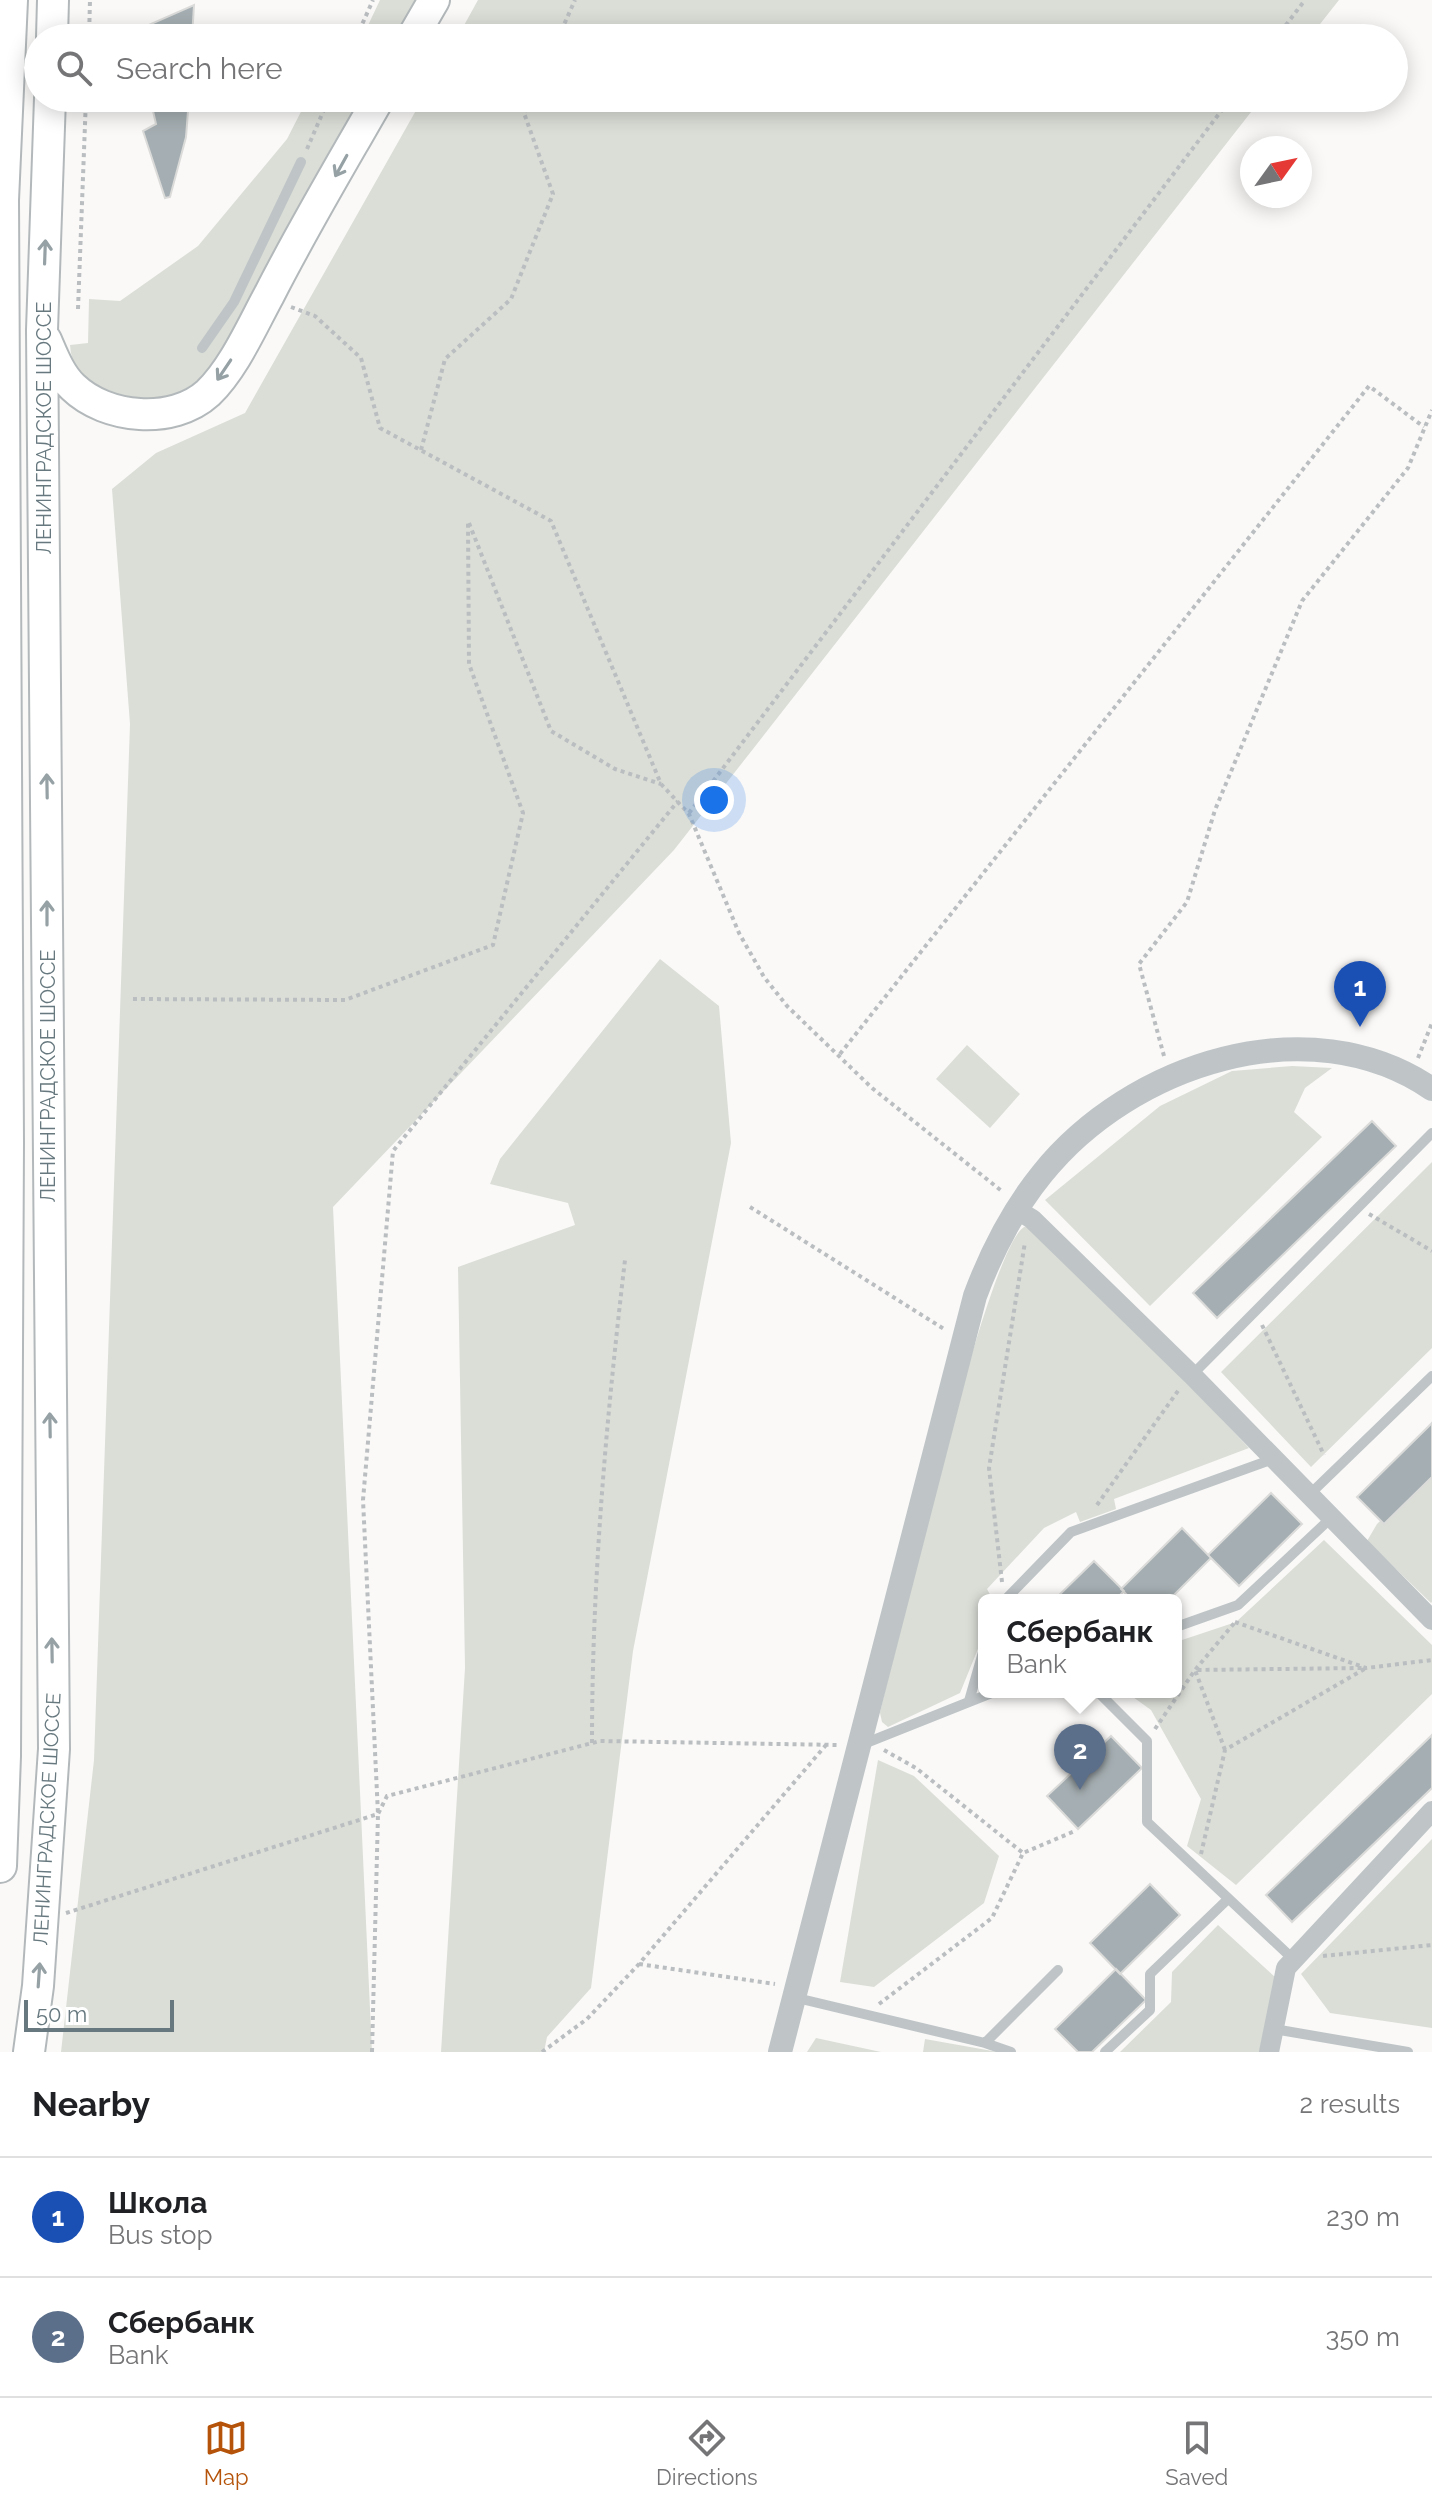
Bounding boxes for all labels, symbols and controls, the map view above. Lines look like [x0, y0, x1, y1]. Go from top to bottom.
search box [24, 24, 1408, 112]
icon: search [52, 46, 96, 90]
text: Search here [116, 51, 283, 86]
north arrow [1240, 136, 1312, 208]
one-way arrow [332, 154, 348, 177]
one-way arrow [38, 239, 53, 266]
street label: ЛЕНИНГРАДСКОЕ ШОССЕ [32, 301, 56, 555]
one-way arrow [216, 358, 233, 380]
one-way arrow [39, 773, 54, 800]
your location [694, 780, 734, 820]
one-way arrow [39, 900, 55, 927]
street label: ЛЕНИНГРАДСКОЕ ШОССЕ [36, 949, 60, 1203]
pin: 1 [1334, 961, 1386, 1027]
one-way arrow [42, 1412, 57, 1439]
popup [978, 1594, 1182, 1698]
text: Сбербанк [1006, 1614, 1154, 1649]
one-way arrow [45, 1637, 60, 1664]
text: Bank [1006, 1649, 1067, 1679]
street label: ЛЕНИНГРАДСКОЕ ШОССЕ [28, 1692, 66, 1946]
pin: 2 [1054, 1724, 1106, 1790]
one-way arrow [32, 1962, 47, 1989]
scale bar [24, 1996, 174, 2032]
text: 50 m [36, 2001, 87, 2027]
text: Nearby [32, 2084, 150, 2124]
text: 2 results [1300, 2089, 1400, 2119]
text: Школа [108, 2185, 207, 2220]
text: 1 [52, 2202, 64, 2232]
text: 230 m [1326, 2202, 1400, 2232]
text: Bus stop [108, 2220, 213, 2250]
text: Сбербанк [108, 2305, 255, 2340]
text: 2 [51, 2322, 65, 2352]
text: 350 m [1326, 2322, 1400, 2352]
text: Bank [108, 2340, 168, 2370]
tab: Map [204, 2416, 249, 2490]
tab: Directions [656, 2416, 758, 2490]
tab: Saved [1165, 2416, 1228, 2490]

